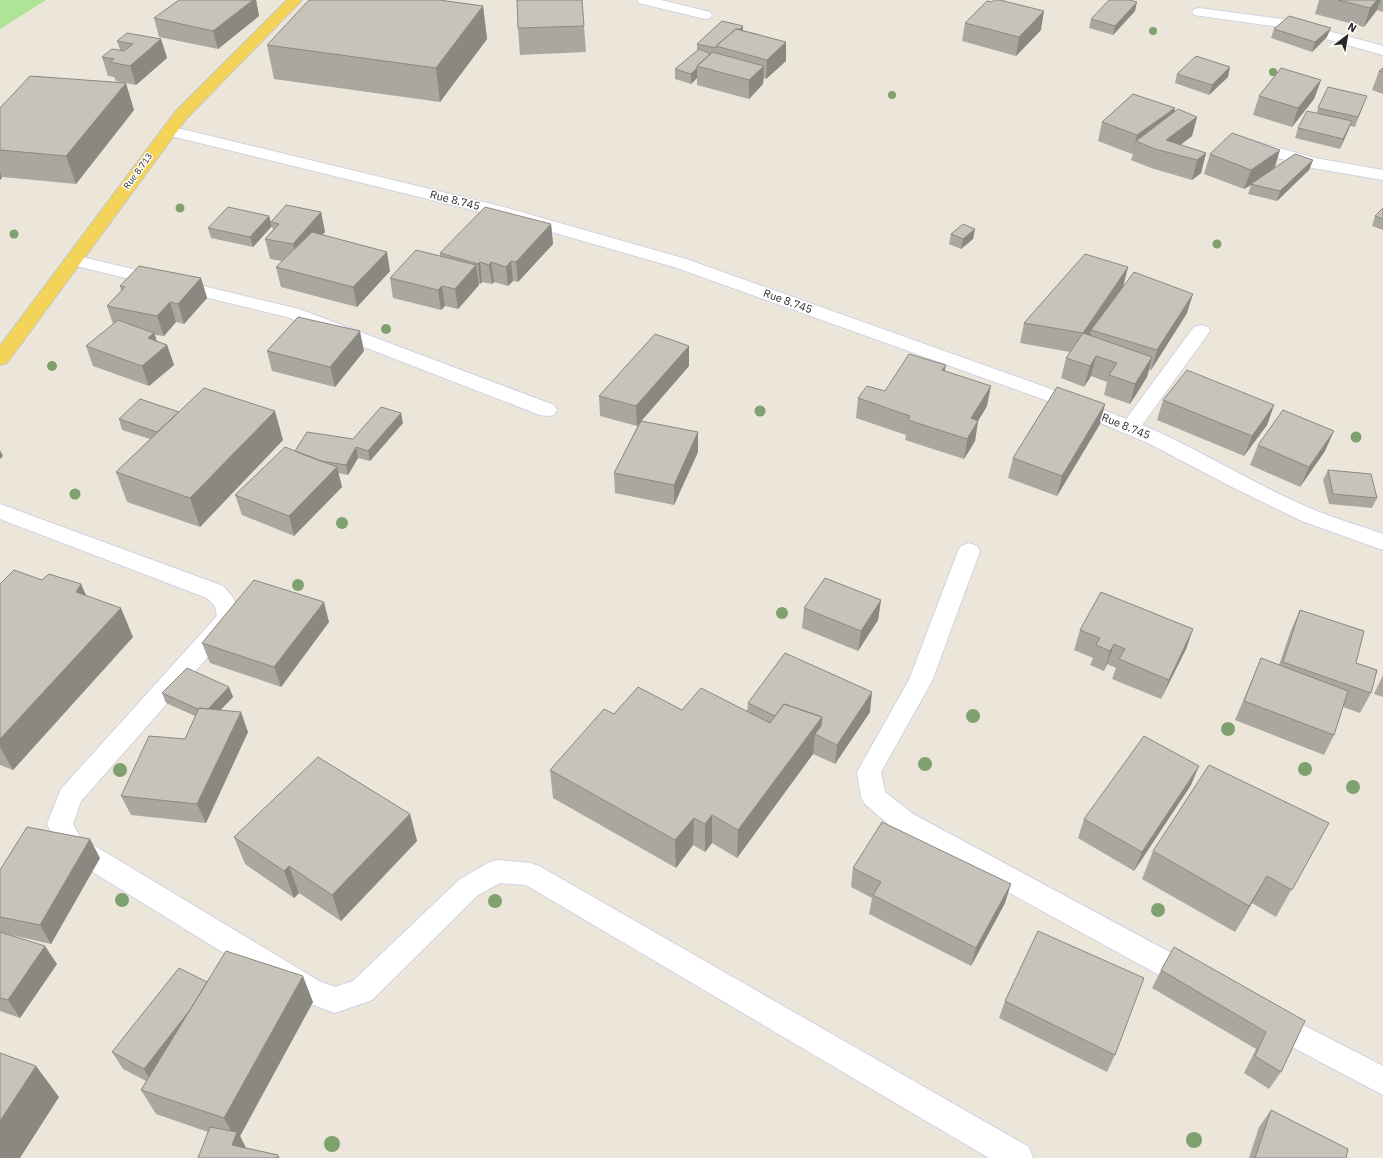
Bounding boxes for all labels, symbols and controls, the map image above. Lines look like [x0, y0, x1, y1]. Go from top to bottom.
north arrow [1327, 16, 1367, 56]
text: N [1345, 19, 1359, 35]
street label: Rue 8.713 [121, 150, 154, 191]
street label: Rue 8.745 [428, 187, 482, 213]
street label: Rue 8.745 [761, 286, 815, 316]
street label: Rue 8.745 [1100, 410, 1152, 442]

